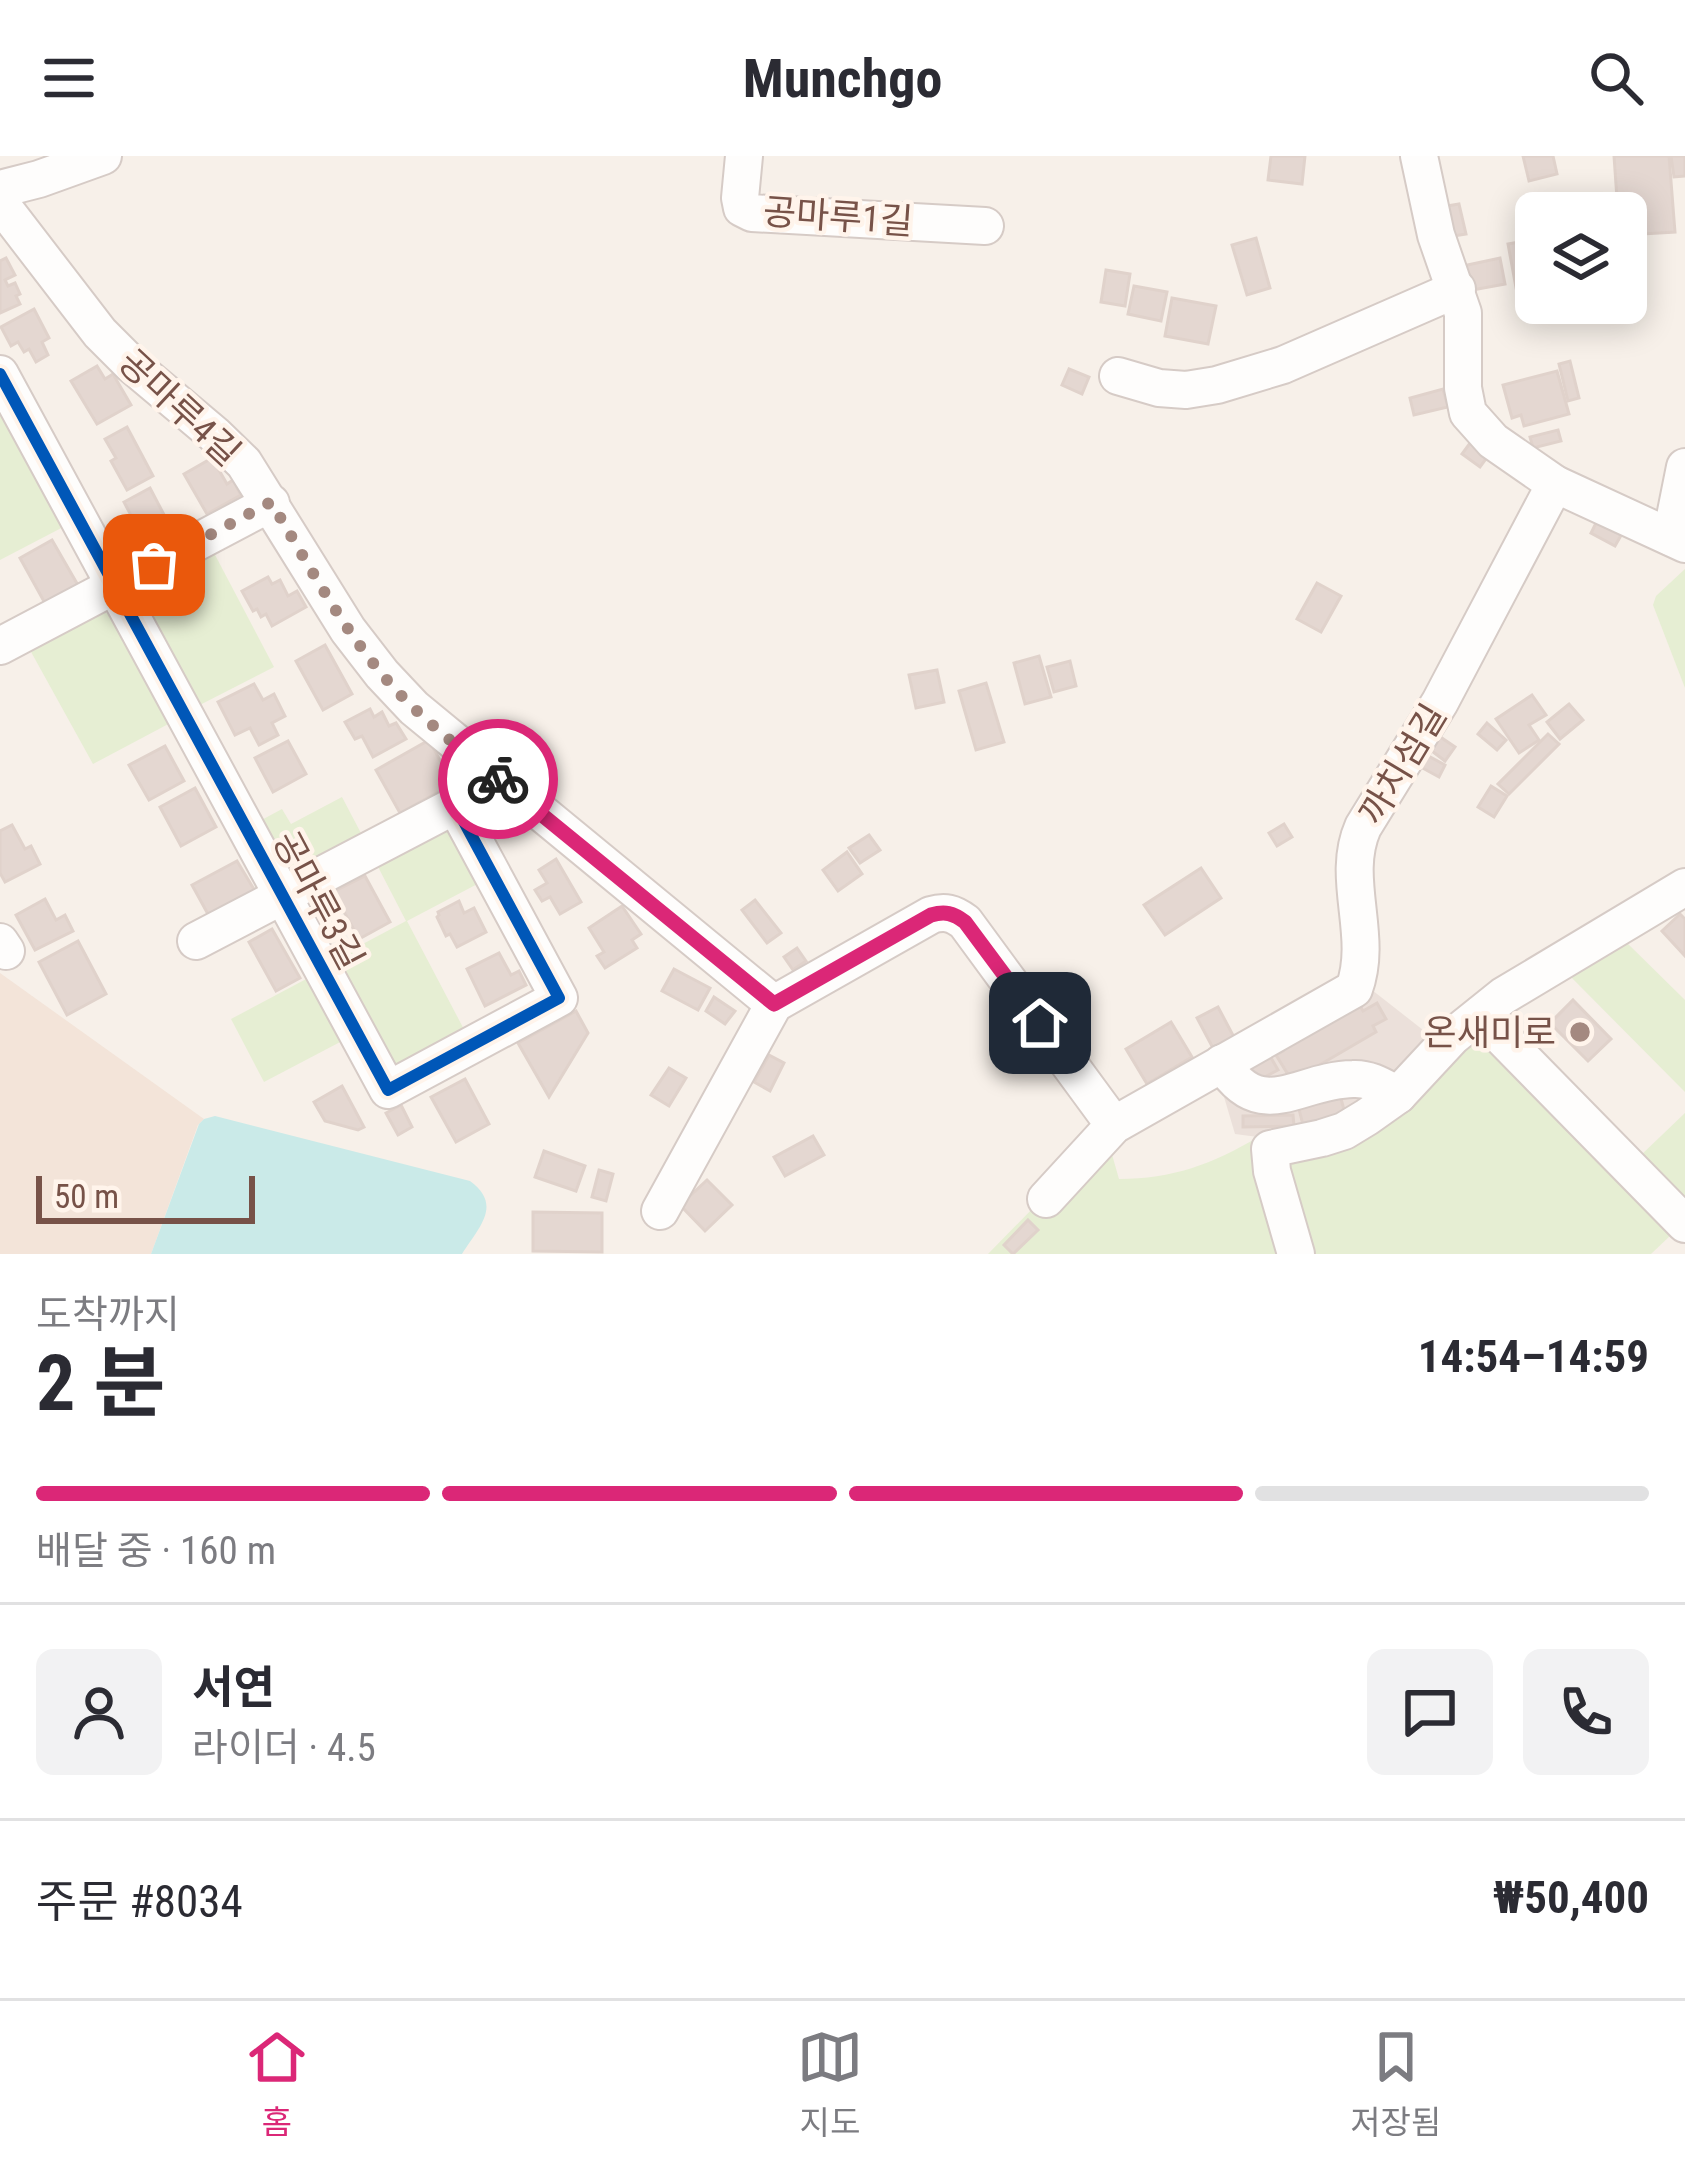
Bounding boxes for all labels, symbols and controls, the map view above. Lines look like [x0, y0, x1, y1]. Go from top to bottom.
icon: menu [36, 45, 102, 111]
icon: search [1583, 45, 1649, 111]
text: Munchgo [743, 47, 942, 110]
street label: 공마루1길 [762, 191, 914, 243]
map controls [1515, 192, 1647, 324]
button: layers [1515, 192, 1647, 324]
street label: 공마루4길 [110, 341, 249, 474]
pin [103, 514, 205, 616]
icon: bag [121, 532, 187, 598]
street label: 까치섬길 [1351, 697, 1455, 832]
courier [438, 719, 558, 839]
icon: bike [465, 746, 531, 812]
street label: 공마루3길 [264, 824, 372, 977]
pin [989, 972, 1091, 1074]
icon: home [1007, 990, 1073, 1056]
place label: 온새미로 [1424, 1012, 1556, 1054]
marker: 온새미로 [1567, 1019, 1593, 1045]
scale bar [36, 1170, 255, 1223]
text: 50 m [54, 1177, 119, 1216]
text: 도착까지 [36, 1292, 180, 1338]
text: 14:54–14:59 [1418, 1330, 1649, 1383]
text: 2 분 [36, 1338, 165, 1429]
text: 배달 중 · 160 m [36, 1528, 276, 1574]
button: person [36, 1649, 162, 1775]
button: chat [1367, 1649, 1493, 1775]
button: phone [1523, 1649, 1649, 1775]
text: 서연 [192, 1661, 275, 1714]
text: 라이더 · 4.5 [192, 1725, 376, 1771]
text: ₩50,400 [1493, 1871, 1649, 1924]
text: 주문 #8034 [36, 1875, 243, 1928]
tab: 홈 [244, 2024, 310, 2144]
tab: 지도 [797, 2024, 863, 2144]
tab: 저장됨 [1350, 2024, 1441, 2144]

